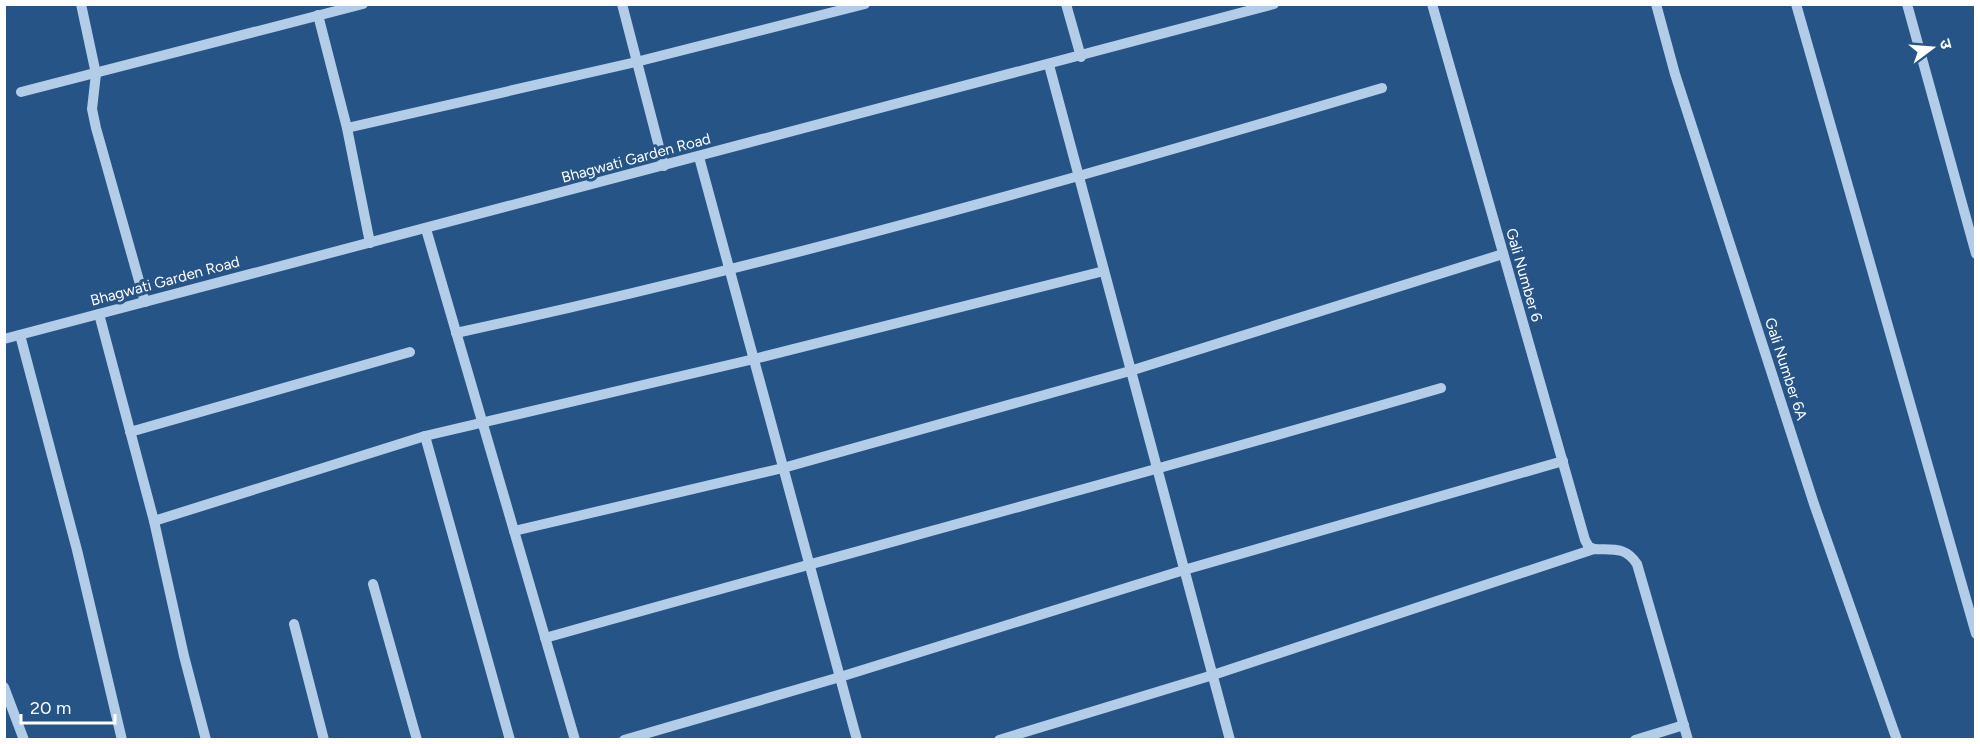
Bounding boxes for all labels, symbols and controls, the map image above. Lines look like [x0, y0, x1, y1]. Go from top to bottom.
north arrow [1902, 18, 1962, 78]
text: उ [1936, 37, 1957, 52]
street label: Bhagwati Garden Road [559, 129, 713, 187]
street label: Gali Number 6 [1502, 226, 1546, 324]
street label: Bhagwati Garden Road [88, 252, 242, 310]
street label: Gali Number 6A [1761, 315, 1811, 423]
scale bar [21, 687, 116, 725]
text: 20 m [30, 697, 71, 719]

